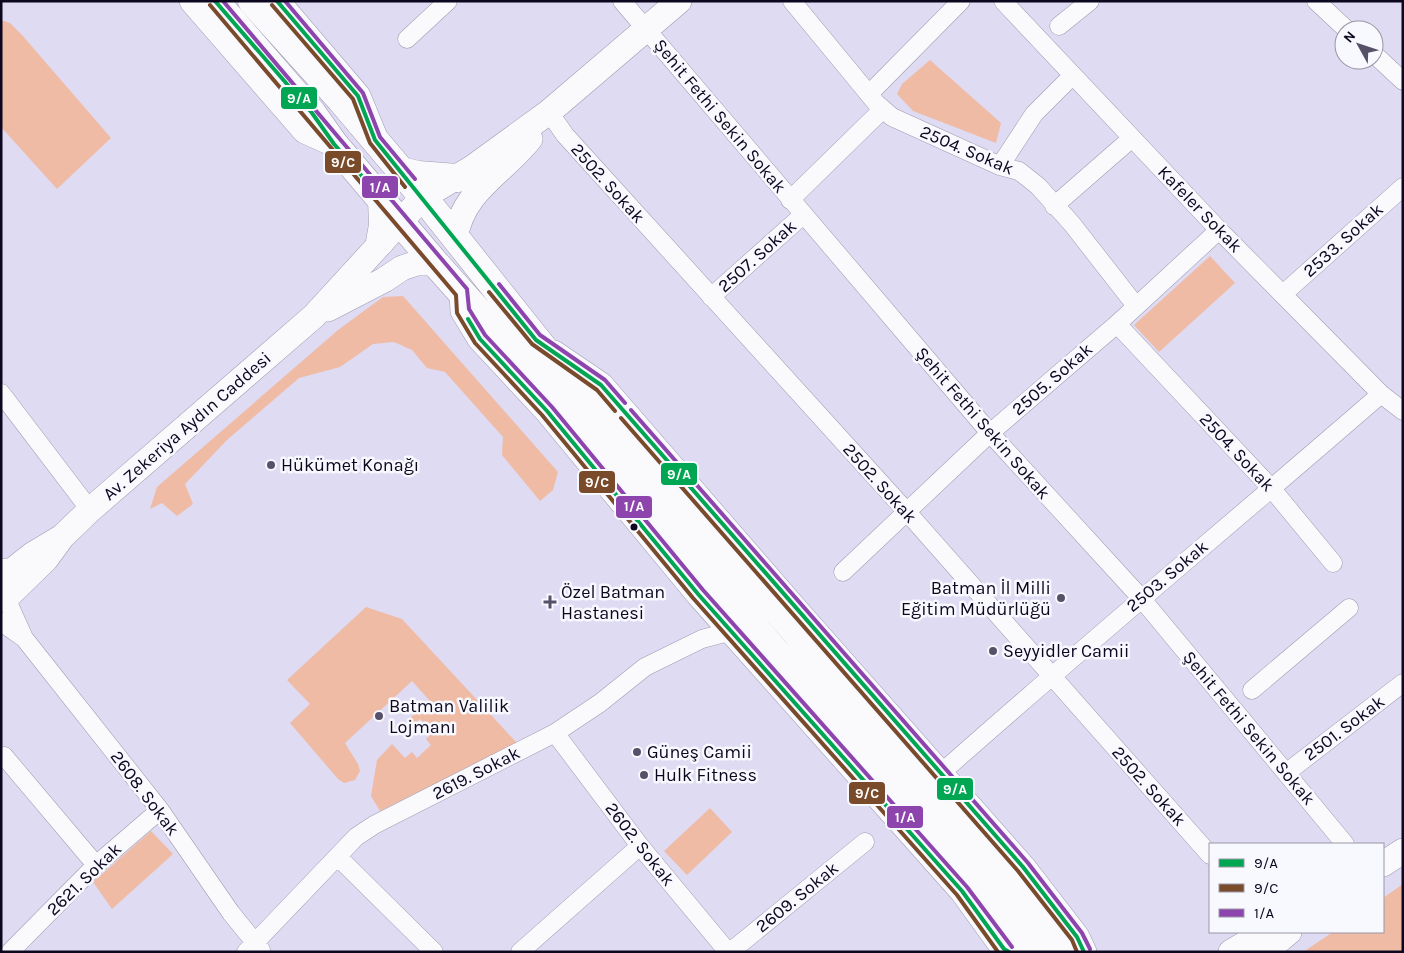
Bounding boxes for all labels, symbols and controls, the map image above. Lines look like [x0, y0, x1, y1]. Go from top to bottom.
north arrow [1334, 20, 1384, 70]
text: N [1340, 28, 1359, 46]
street label: Şehit Fethi Sekin Sokak [649, 34, 791, 198]
line badge: 9/A [280, 86, 318, 110]
text: 9/A [287, 90, 311, 107]
street label: 2504. Sokak [917, 120, 1017, 180]
street label: 2502. Sokak [566, 138, 650, 228]
line badge: 9/C [324, 150, 362, 174]
text: 9/C [331, 154, 355, 171]
street label: Kafeler Sokak [1153, 161, 1247, 257]
line badge: 1/A [361, 175, 399, 199]
text: 1/A [370, 179, 390, 196]
street label: 2533. Sokak [1298, 198, 1388, 282]
street label: 2507. Sokak [713, 215, 801, 297]
street label: 2505. Sokak [1007, 338, 1097, 420]
street label: Şehit Fethi Sekin Sokak [911, 342, 1055, 504]
street label: Av. Zekeriya Aydın Caddesi [98, 347, 276, 505]
street label: 2504. Sokak [1195, 408, 1279, 496]
street label: 2502. Sokak [838, 438, 922, 528]
place label: Hükümet Konağı [281, 454, 419, 476]
marker: Hükümet Konağı [265, 459, 277, 471]
line badge: 9/A [660, 462, 698, 486]
text: 9/A [667, 466, 691, 483]
line badge: 9/C [578, 470, 616, 494]
text: 9/C [585, 474, 609, 491]
line badge: 1/A [615, 495, 653, 519]
text: 1/A [624, 498, 644, 515]
unlabelled marker [629, 522, 639, 532]
street label: 2503. Sokak [1122, 535, 1212, 617]
place label: Batman İl Milli Eğitim Müdürlüğü [901, 577, 1051, 620]
place label: Özel Batman Hastanesi [561, 581, 665, 624]
marker: Batman İl Milli Eğitim Müdürlüğü [1055, 592, 1067, 604]
marker: Özel Batman Hastanesi [543, 595, 557, 609]
place label: Seyyidler Camii [1003, 640, 1130, 662]
marker: Seyyidler Camii [987, 645, 999, 657]
street label: Şehit Fethi Sekin Sokak [1178, 646, 1320, 810]
street label: 2501. Sokak [1299, 690, 1389, 766]
place label: Batman Valilik Lojmanı [389, 695, 509, 738]
marker: Batman Valilik Lojmanı [373, 710, 385, 722]
place label: Güneş Camii [647, 741, 752, 763]
street label: 2502. Sokak [1107, 741, 1191, 831]
street label: 2619. Sokak [428, 742, 524, 804]
street label: 2608. Sokak [106, 746, 184, 840]
marker: Güneş Camii [631, 746, 643, 758]
place label: Hulk Fitness [654, 764, 757, 786]
marker: Hulk Fitness [638, 769, 650, 781]
line badge: 9/A [936, 777, 974, 801]
line badge: 9/C [848, 781, 886, 805]
text: 9/A [943, 781, 967, 798]
text: 9/C [855, 785, 879, 802]
street label: 2602. Sokak [600, 798, 680, 890]
line badge: 1/A [886, 805, 924, 829]
text: 1/A [895, 809, 915, 826]
street label: 2621. Sokak [42, 838, 126, 920]
legend [1209, 843, 1384, 933]
text: 9/A [1254, 854, 1278, 872]
street label: 2609. Sokak [751, 857, 843, 937]
text: 9/C [1254, 879, 1278, 897]
text: 1/A [1254, 904, 1274, 922]

